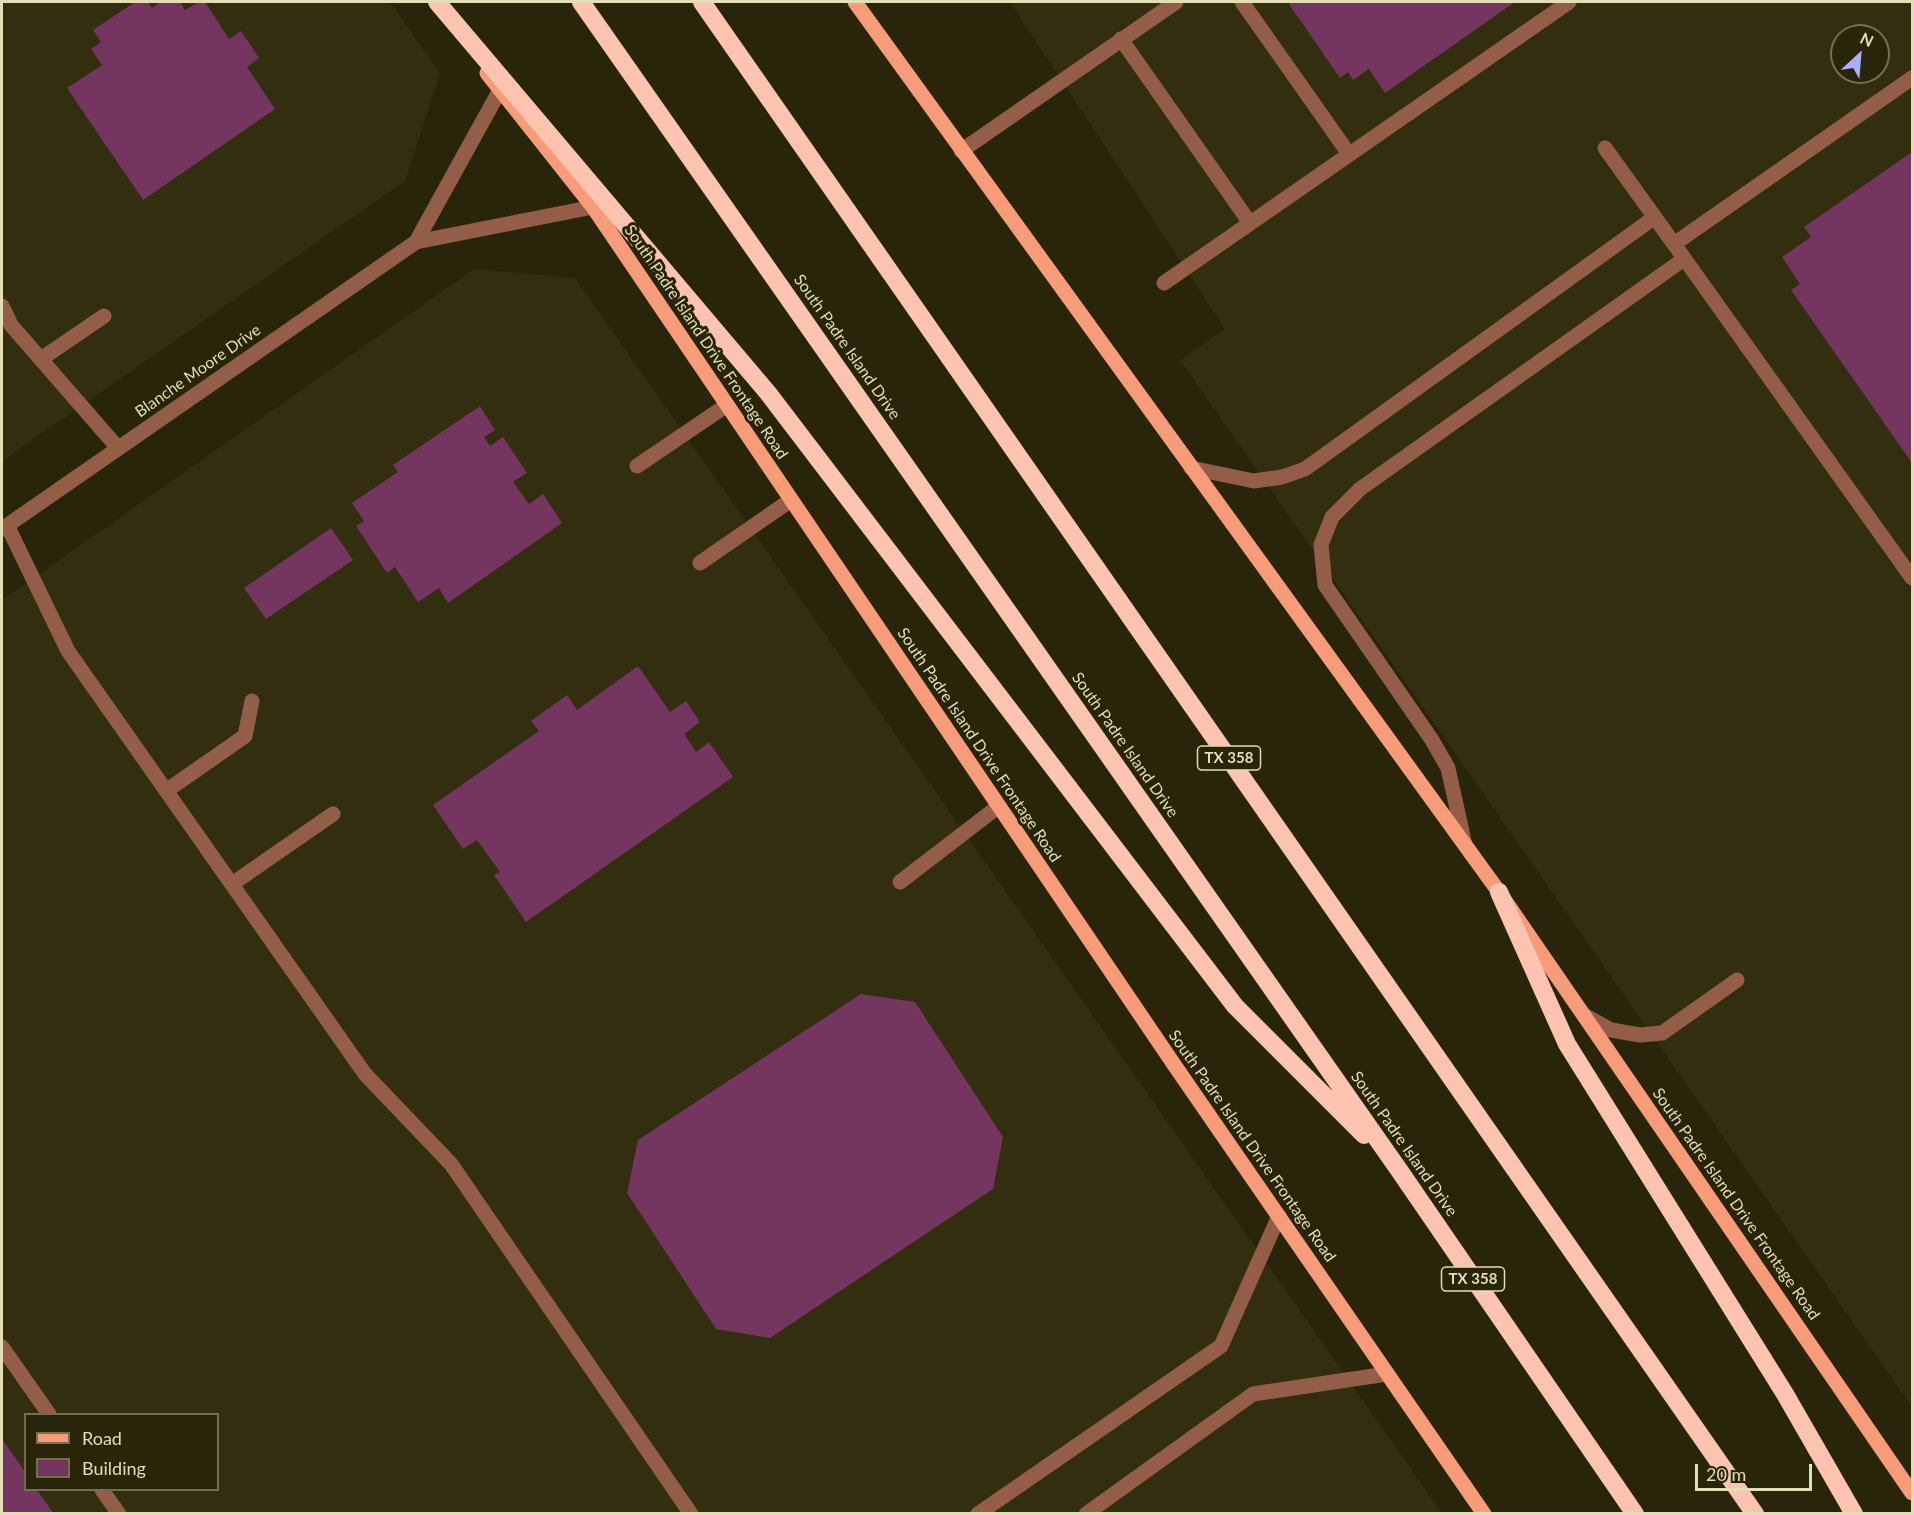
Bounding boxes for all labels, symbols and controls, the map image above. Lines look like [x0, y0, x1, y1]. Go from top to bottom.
north arrow [1830, 24, 1890, 84]
text: N [1858, 28, 1877, 50]
street label: South Padre Island Drive Frontage Road [620, 221, 792, 463]
street label: South Padre Island Drive [790, 271, 904, 423]
street label: Blanche Moore Drive [132, 320, 264, 422]
street label: South Padre Island Drive Frontage Road [893, 624, 1065, 866]
street label: South Padre Island Drive [1068, 669, 1182, 821]
road number: TX 358 [1198, 746, 1260, 770]
street label: South Padre Island Drive Frontage Road [1164, 1026, 1340, 1266]
street label: South Padre Island Drive [1347, 1068, 1461, 1220]
street label: South Padre Island Drive Frontage Road [1648, 1084, 1824, 1324]
road number: TX 358 [1442, 1267, 1504, 1291]
legend [24, 1413, 219, 1491]
text: Road [82, 1427, 122, 1449]
scale bar [1698, 1452, 1815, 1490]
text: Building [82, 1457, 146, 1479]
text: 20 m [1706, 1463, 1746, 1485]

